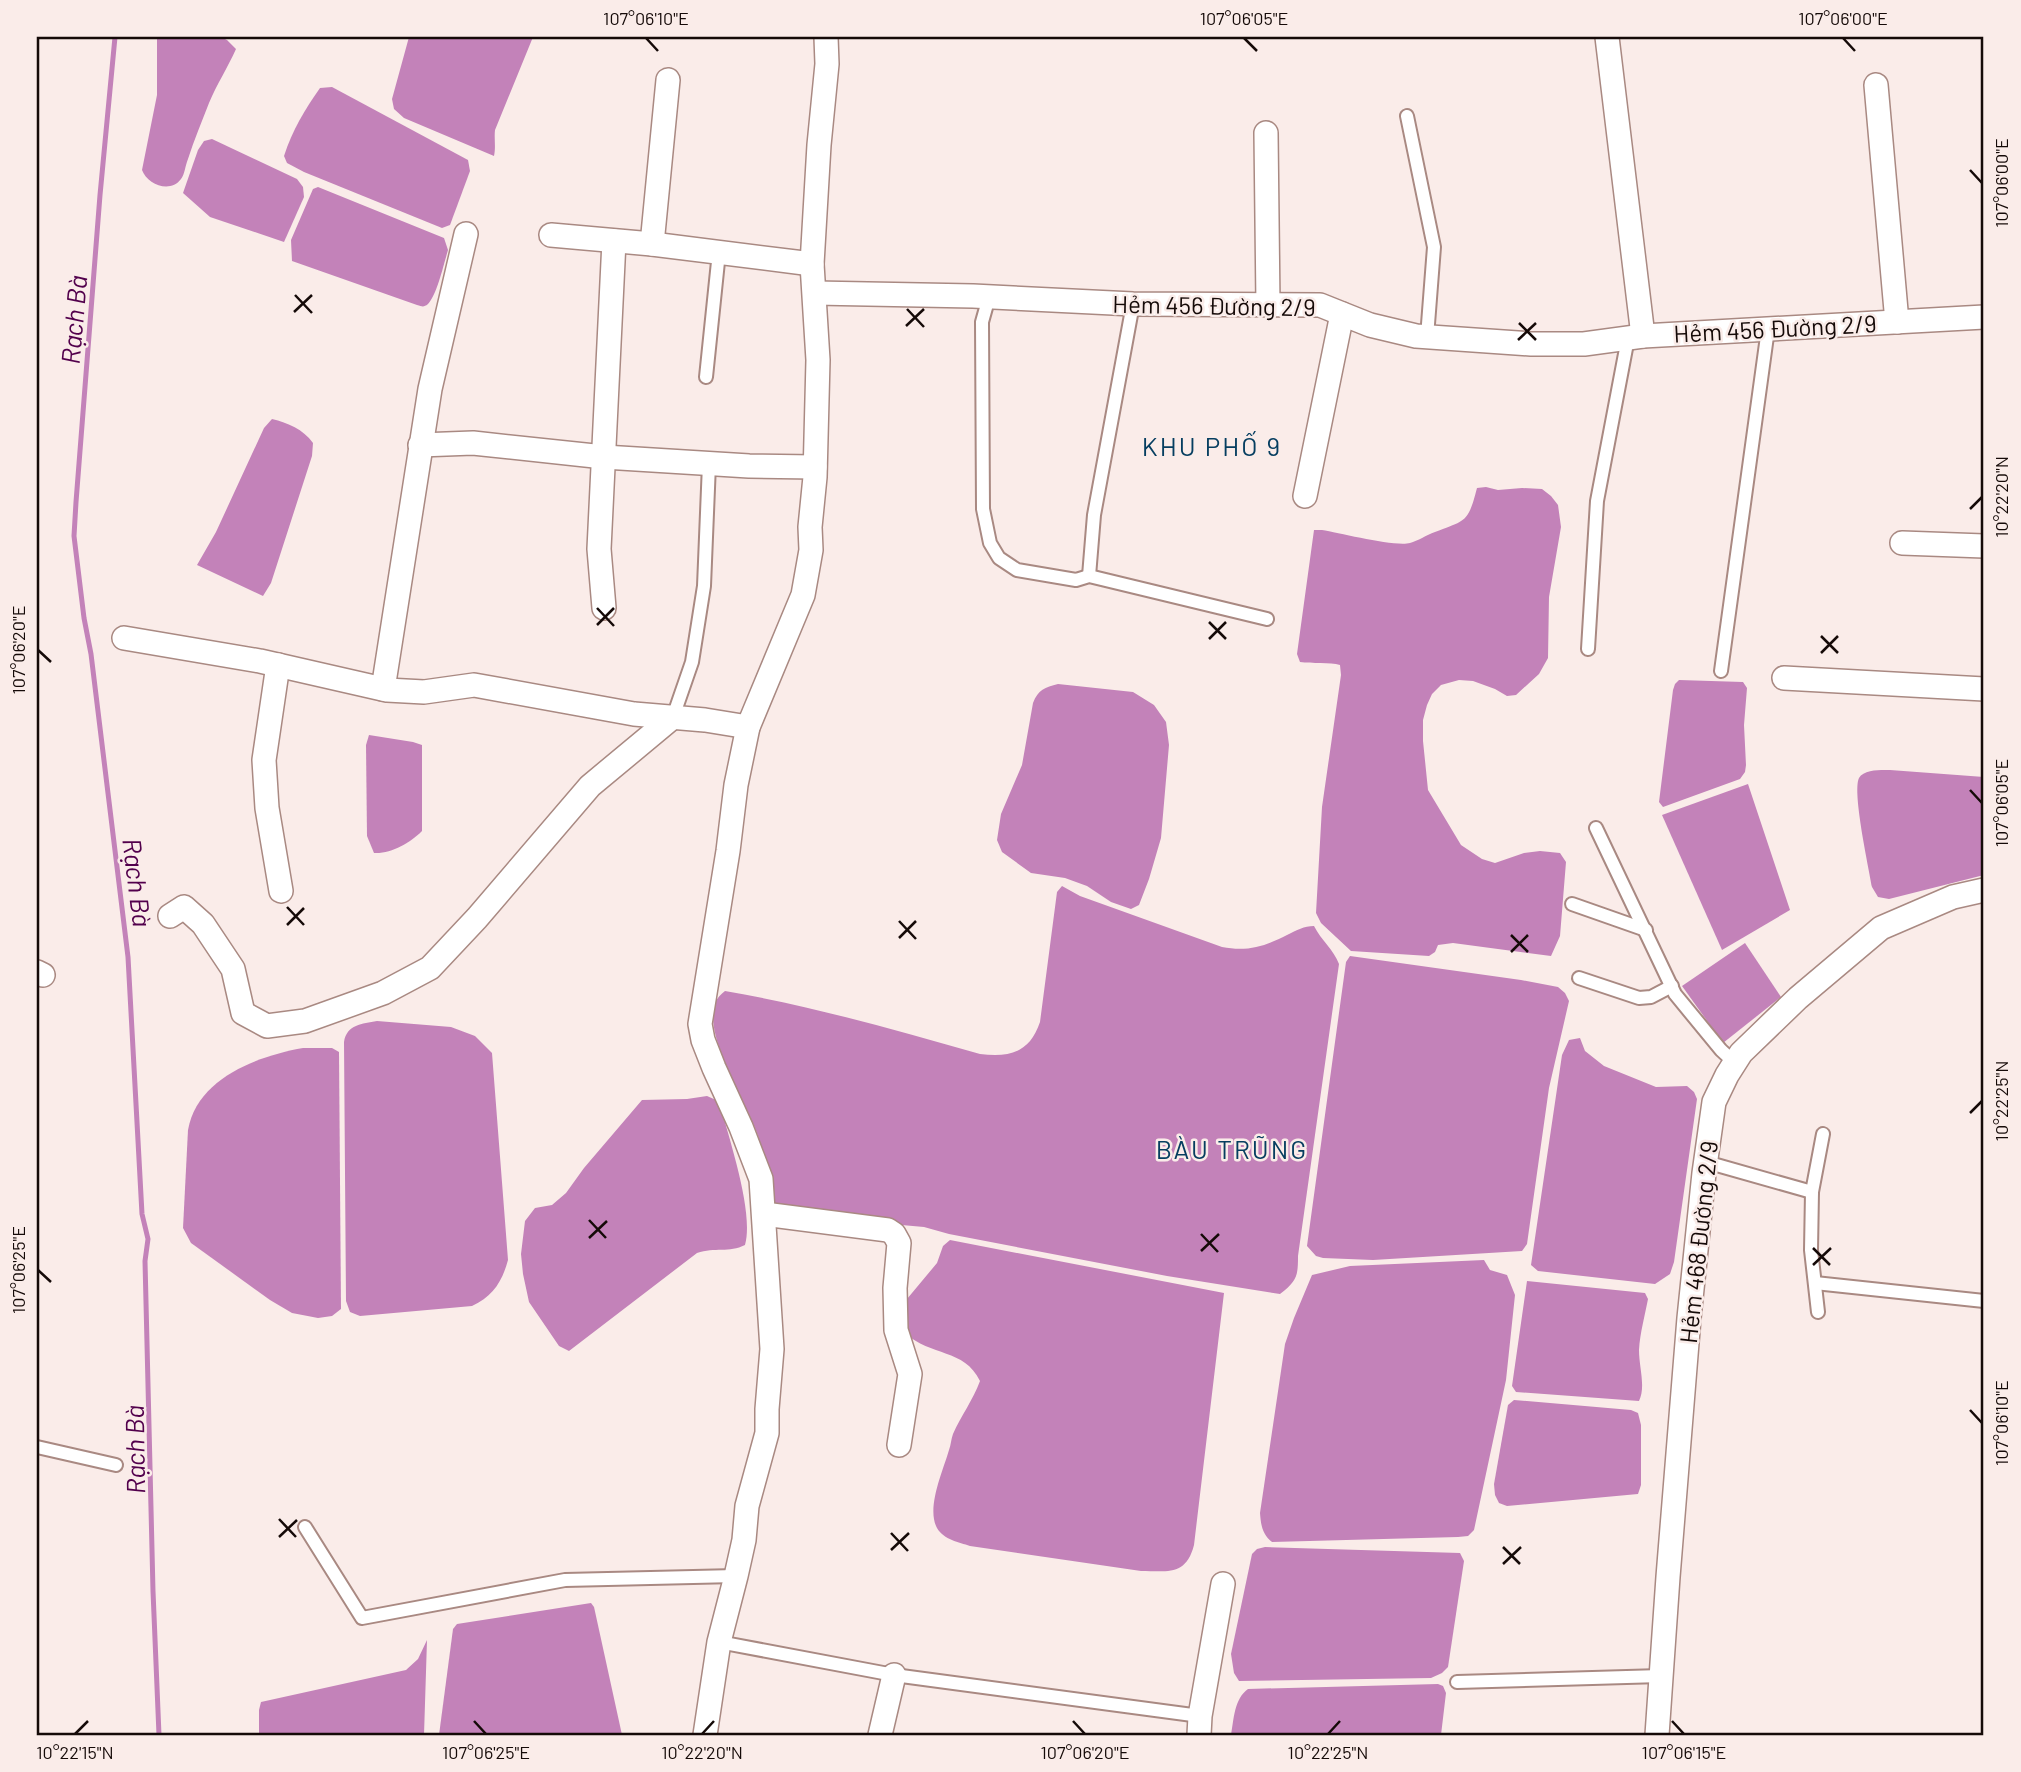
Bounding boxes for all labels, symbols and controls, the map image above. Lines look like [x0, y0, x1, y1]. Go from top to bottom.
text: 107°06'10"E [603, 7, 689, 29]
text: 107°06'05"E [1200, 7, 1288, 29]
text: 107°06'00"E [1798, 7, 1888, 29]
text: 107°06'00"E [1990, 138, 2012, 228]
water label: Rạch Bà [54, 274, 92, 365]
street label: Hẻm 456 Đường 2/9 [1112, 289, 1316, 321]
street label: Hẻm 456 Đường 2/9 [1673, 308, 1877, 348]
district label: KHU PHỐ 9 [1142, 430, 1282, 461]
text: 10°22'20"N [1990, 456, 2012, 538]
text: 107°06'20"E [7, 605, 29, 695]
text: 107°06'05"E [1990, 759, 2012, 847]
water label: Rạch Bà [117, 836, 159, 928]
text: 10°22'25"N [1990, 1061, 2012, 1141]
district label: BÀU TRŨNG [1156, 1133, 1308, 1164]
street label: Hẻm 468 Đường 2/9 [1673, 1139, 1723, 1345]
text: 107°06'25"E [7, 1226, 29, 1314]
text: 107°06'10"E [1990, 1380, 2012, 1466]
water label: Rạch Bà [118, 1405, 150, 1494]
text: 10°22'15"N [36, 1741, 114, 1763]
text: 107°06'25"E [442, 1741, 530, 1763]
text: 10°22'20"N [661, 1741, 743, 1763]
text: 107°06'20"E [1040, 1741, 1130, 1763]
text: 10°22'25"N [1288, 1741, 1368, 1763]
text: 107°06'15"E [1642, 1741, 1726, 1763]

